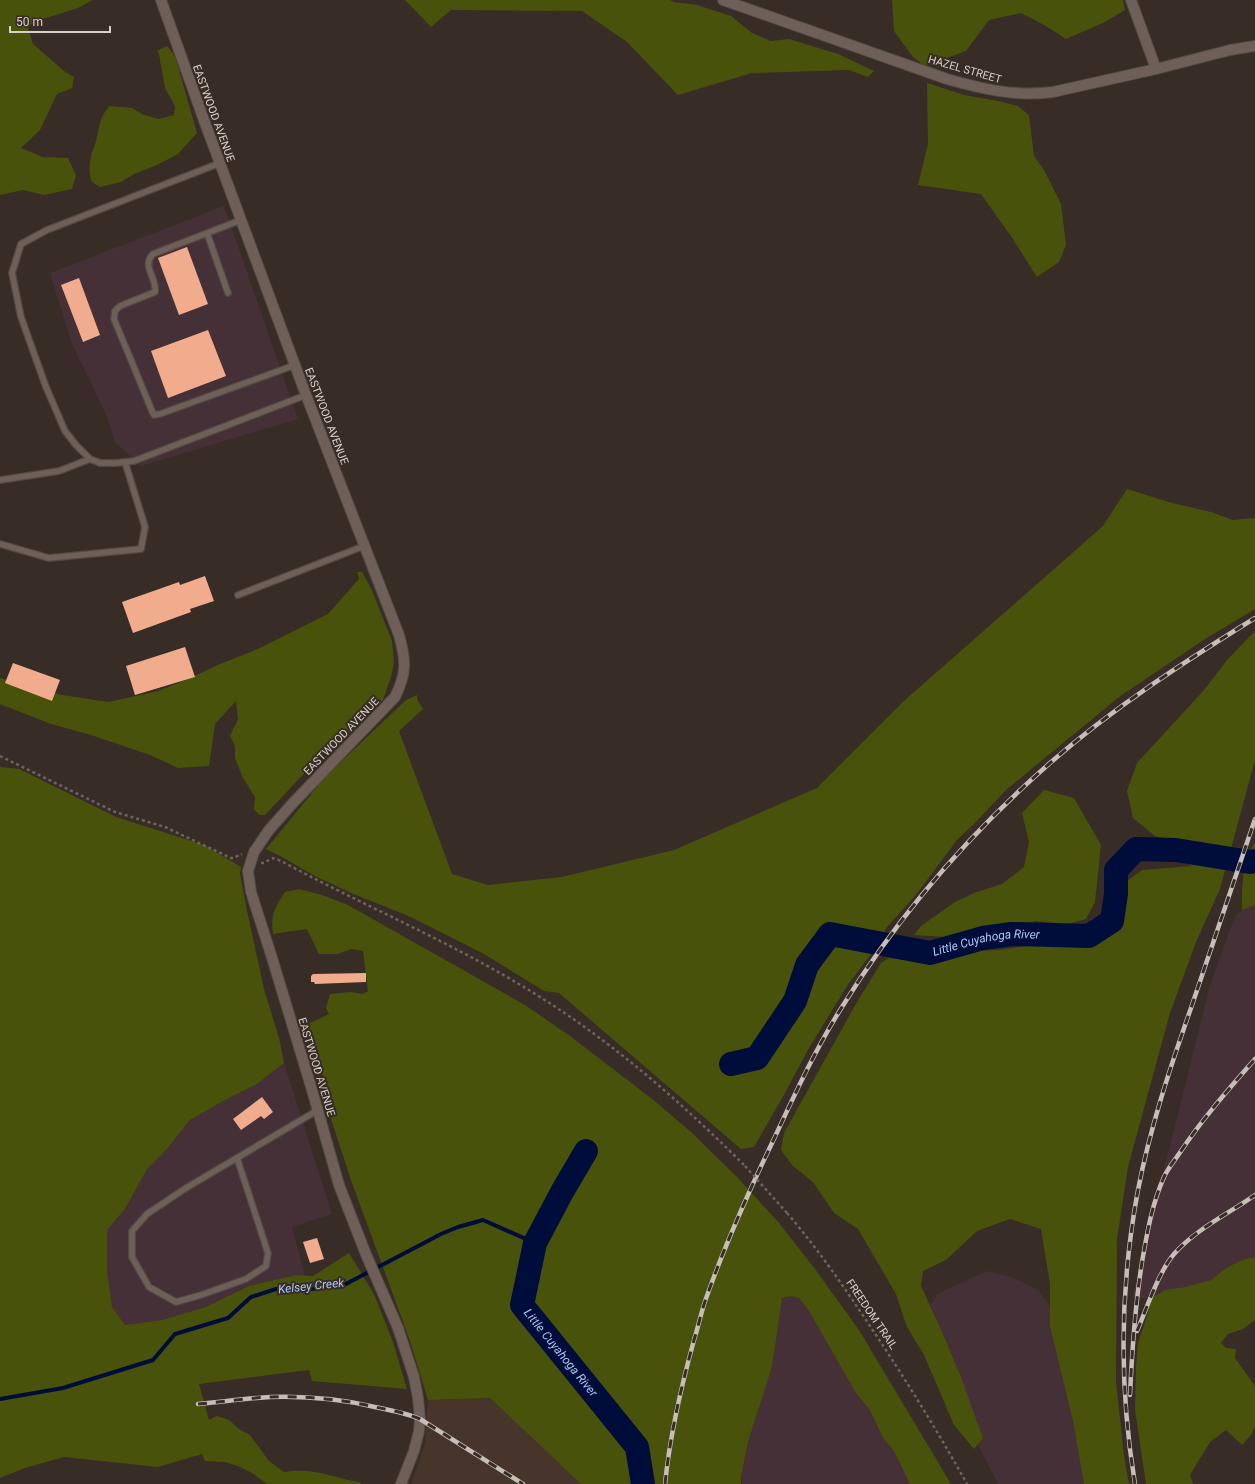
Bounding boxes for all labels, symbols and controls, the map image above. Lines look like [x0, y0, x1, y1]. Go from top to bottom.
scale bar [10, 8, 110, 34]
text: 50 m [16, 15, 43, 29]
street label: HAZEL STREET [927, 53, 1003, 86]
street label: EASTWOOD AVENUE [190, 63, 237, 164]
street label: EASTWOOD AVENUE [302, 366, 351, 466]
street label: EASTWOOD AVENUE [301, 695, 382, 778]
water label: Little Cuyahoga River [931, 927, 1041, 959]
street label: EASTWOOD AVENUE [295, 1016, 338, 1118]
water label: Kelsey Creek [277, 1275, 346, 1296]
street label: FREEDOM TRAIL [843, 1277, 900, 1352]
water label: Little Cuyahoga River [521, 1306, 601, 1400]

